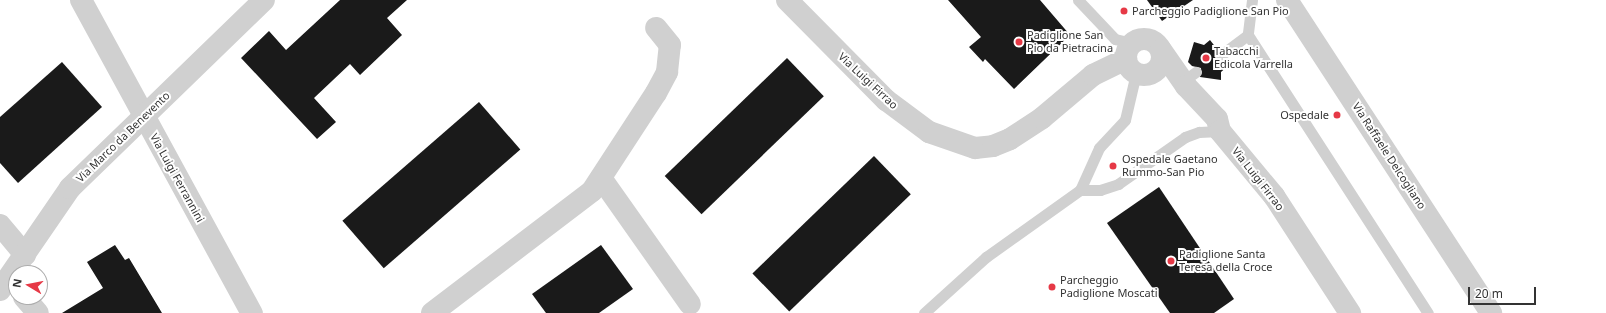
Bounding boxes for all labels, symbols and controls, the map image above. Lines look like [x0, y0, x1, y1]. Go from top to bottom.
place label: Parcheggio Padiglione San Pio [1132, 4, 1289, 18]
marker: Parcheggio Padiglione San Pio [1119, 6, 1129, 16]
place label: Padiglione San Pio da Pietracina [1027, 29, 1113, 55]
marker: Padiglione San Pio da Pietracina [1014, 37, 1024, 47]
place label: Tabacchi Edicola Varrella [1214, 45, 1293, 71]
street label: Via Luigi Firrao [835, 50, 901, 112]
marker: Tabacchi Edicola Varrella [1201, 53, 1211, 63]
street label: Via Marco da Benevento [73, 89, 173, 185]
street label: Via Raffaele Delcogliano [1350, 100, 1428, 212]
place label: Ospedale [1280, 108, 1329, 122]
marker: Ospedale [1332, 110, 1342, 120]
street label: Via Luigi Ferrannini [147, 131, 207, 225]
street label: Via Luigi Firrao [1229, 145, 1287, 213]
place label: Ospedale Gaetano Rummo-San Pio [1122, 153, 1218, 179]
marker: Ospedale Gaetano Rummo-San Pio [1107, 160, 1119, 172]
place label: Padiglione Santa Teresa della Croce [1179, 248, 1272, 274]
marker: Padiglione Santa Teresa della Croce [1166, 256, 1176, 266]
north arrow [8, 265, 48, 305]
place label: Parcheggio Padiglione Moscati [1060, 274, 1158, 300]
text: N [9, 277, 25, 289]
scale bar [1470, 279, 1538, 305]
marker: Parcheggio Padiglione Moscati [1047, 282, 1057, 292]
text: 20 m [1475, 285, 1503, 302]

